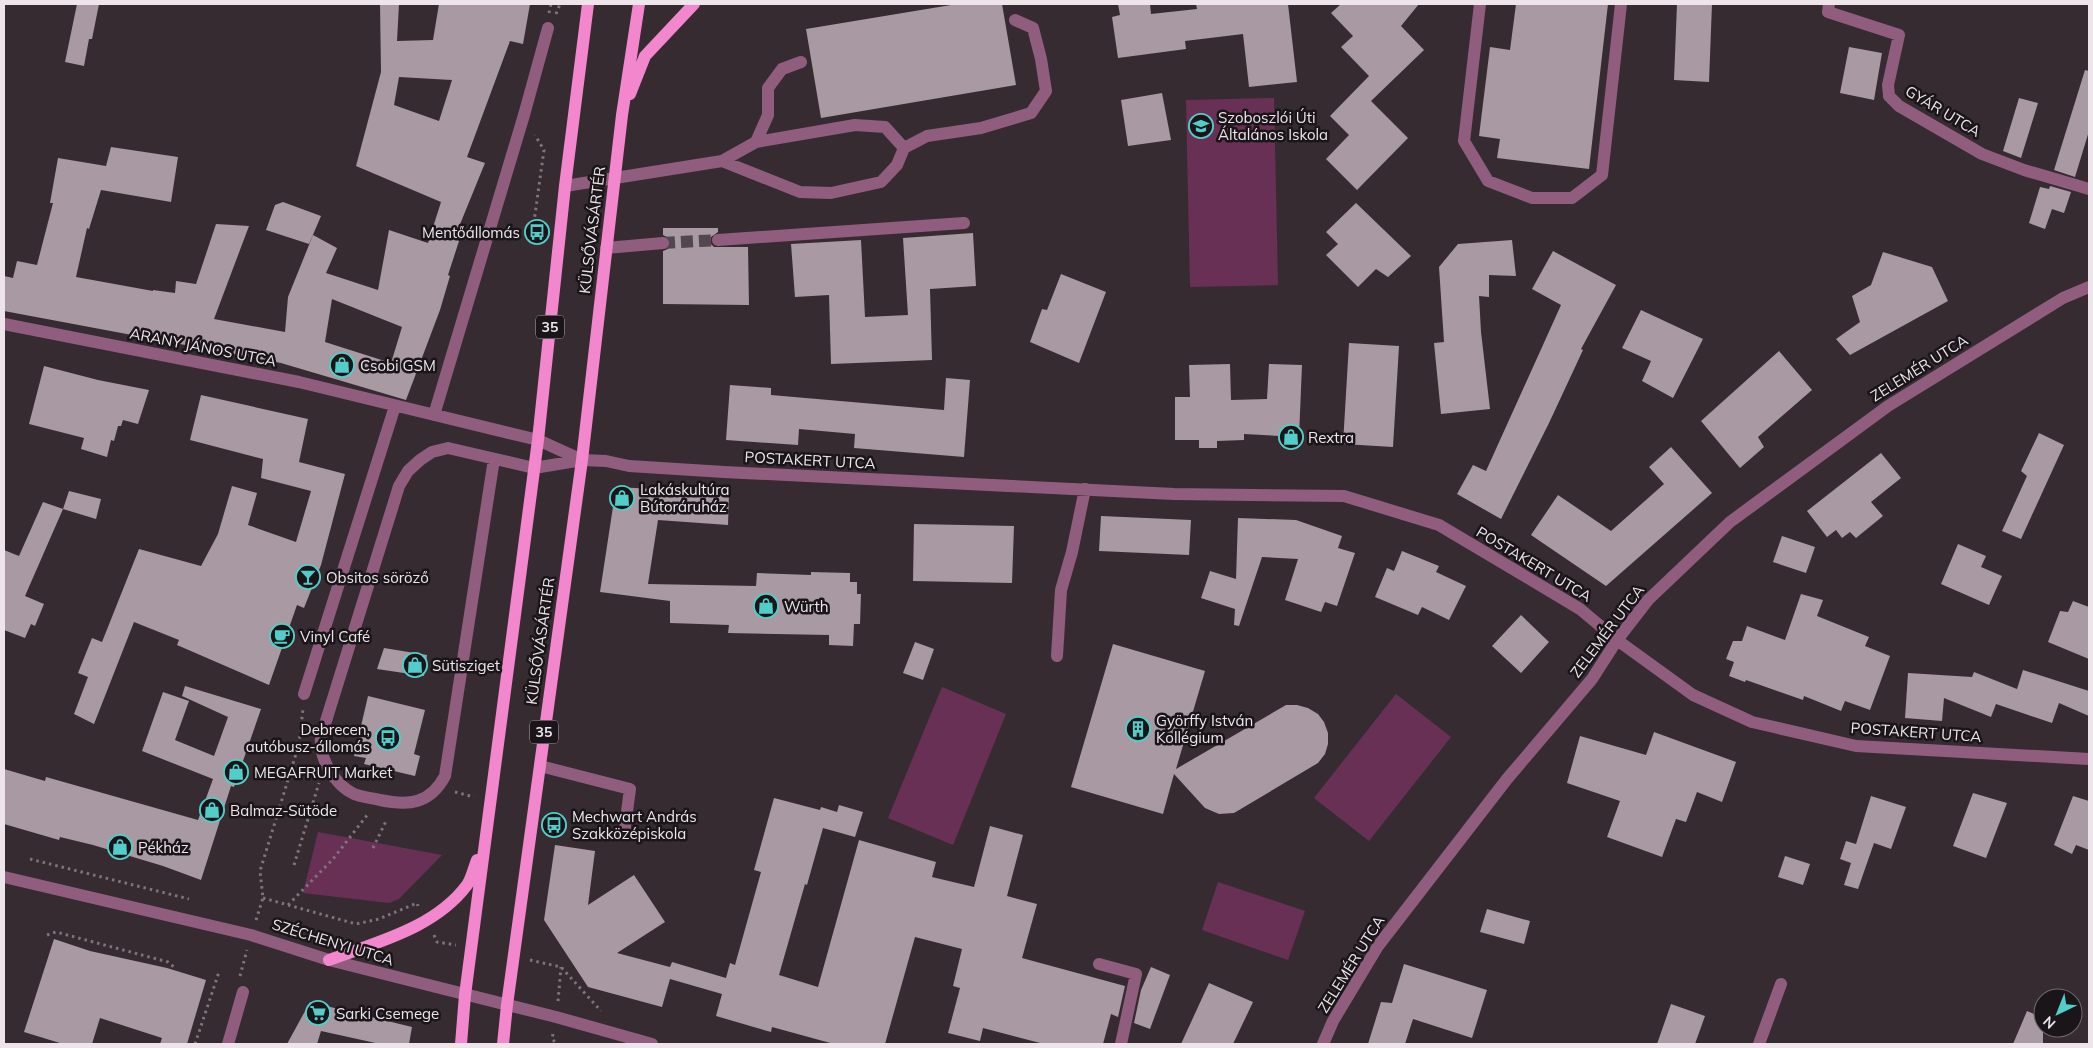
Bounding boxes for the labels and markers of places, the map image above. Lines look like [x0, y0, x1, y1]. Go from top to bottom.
place label: Szoboszlói Úti Általános Iskola [1218, 108, 1328, 144]
school or university icon: Szoboszlói Úti Általános Iskola [1188, 113, 1214, 139]
bus stop icon: Mentőállomás [524, 219, 550, 245]
place label: Mentőállomás [422, 223, 520, 242]
shop icon: Csobi GSM [329, 352, 355, 378]
place label: Csobi GSM [360, 356, 436, 375]
shop icon: Rextra [1278, 424, 1304, 450]
place label: Rextra [1308, 428, 1354, 447]
place label: Lakáskultúra Bútoráruház [640, 480, 730, 516]
shop icon: Lakáskultúra Bútoráruház [609, 485, 635, 511]
bar icon: Obsitos söröző [295, 564, 321, 590]
place label: Obsitos söröző [326, 568, 429, 587]
shop icon: Würth [753, 593, 779, 619]
place label: Würth [784, 597, 828, 616]
cafe icon: Vinyl Café [269, 623, 295, 649]
place label: Vinyl Café [300, 627, 370, 646]
shop icon: Sütisziget [402, 652, 428, 678]
place label: Sütisziget [432, 656, 500, 675]
place label: Györffy István Kollégium [1156, 711, 1253, 747]
building icon: Györffy István Kollégium [1125, 716, 1151, 742]
place label: Debrecen, autóbusz-állomás [246, 720, 370, 756]
bus stop icon: Debrecen, autóbusz-állomás [375, 725, 401, 751]
shop icon: MEGAFRUIT Market [223, 759, 249, 785]
place label: MEGAFRUIT Market [254, 763, 393, 782]
shop icon: Balmaz-Sütöde [199, 797, 225, 823]
place label: Balmaz-Sütöde [230, 801, 337, 820]
place label: Mechwart András Szakközépiskola [572, 807, 697, 843]
bus stop icon: Mechwart András Szakközépiskola [541, 812, 567, 838]
shop icon: Pékház [107, 834, 133, 860]
place label: Pékház [138, 838, 189, 857]
supermarket icon: Sarki Csemege [305, 1000, 331, 1026]
place label: Sarki Csemege [336, 1004, 439, 1023]

